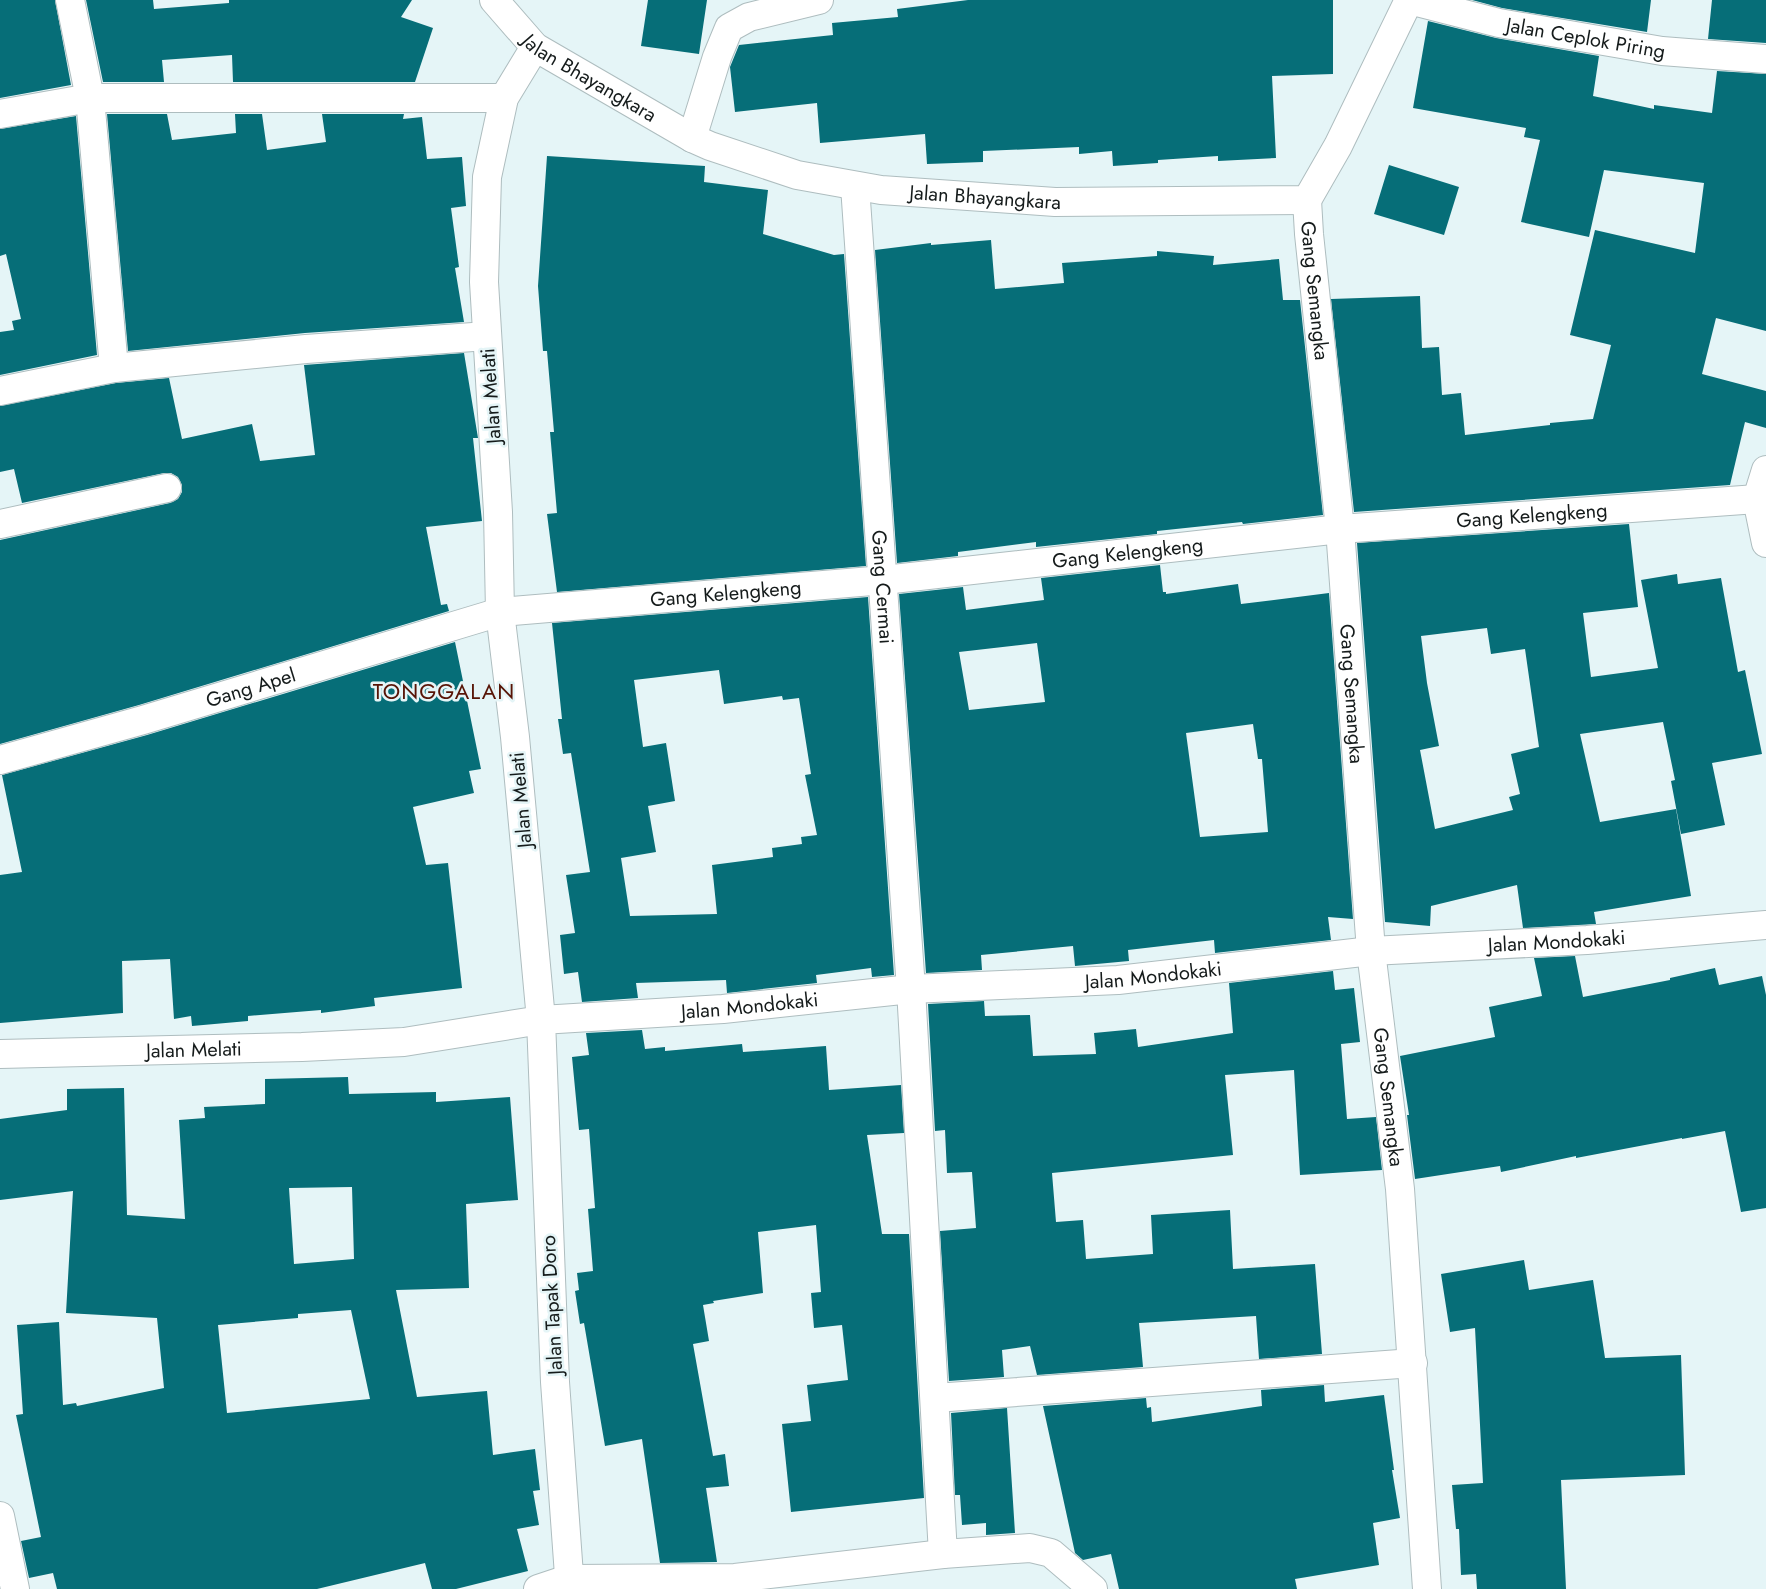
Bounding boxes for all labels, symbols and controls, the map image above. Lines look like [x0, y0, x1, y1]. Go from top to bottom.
street label: Jalan Ceplok Piring [1501, 9, 1668, 66]
street label: Jalan Bhayangkara [513, 25, 662, 129]
street label: Jalan Bhayangkara [906, 177, 1061, 217]
street label: Gang Semangka [1294, 220, 1337, 362]
street label: Jalan Melati [473, 347, 509, 448]
street label: Gang Kelengkeng [1455, 495, 1609, 535]
street label: Gang Cermai [865, 529, 901, 645]
street label: Gang Kelengkeng [1051, 530, 1205, 576]
street label: Gang Kelengkeng [649, 572, 802, 614]
street label: Gang Semangka [1333, 623, 1372, 765]
street label: Gang Apel [202, 660, 299, 715]
district label: TONGGALAN [373, 675, 515, 707]
street label: Jalan Melati [502, 751, 540, 852]
street label: Jalan Mondokaki [1484, 922, 1627, 960]
street label: Jalan Mondokaki [1081, 954, 1223, 996]
street label: Jalan Mondokaki [677, 984, 820, 1026]
street label: Gang Semangka [1366, 1026, 1412, 1168]
street label: Jalan Melati [143, 1034, 242, 1065]
street label: Jalan Tapak Doro [534, 1234, 570, 1379]

